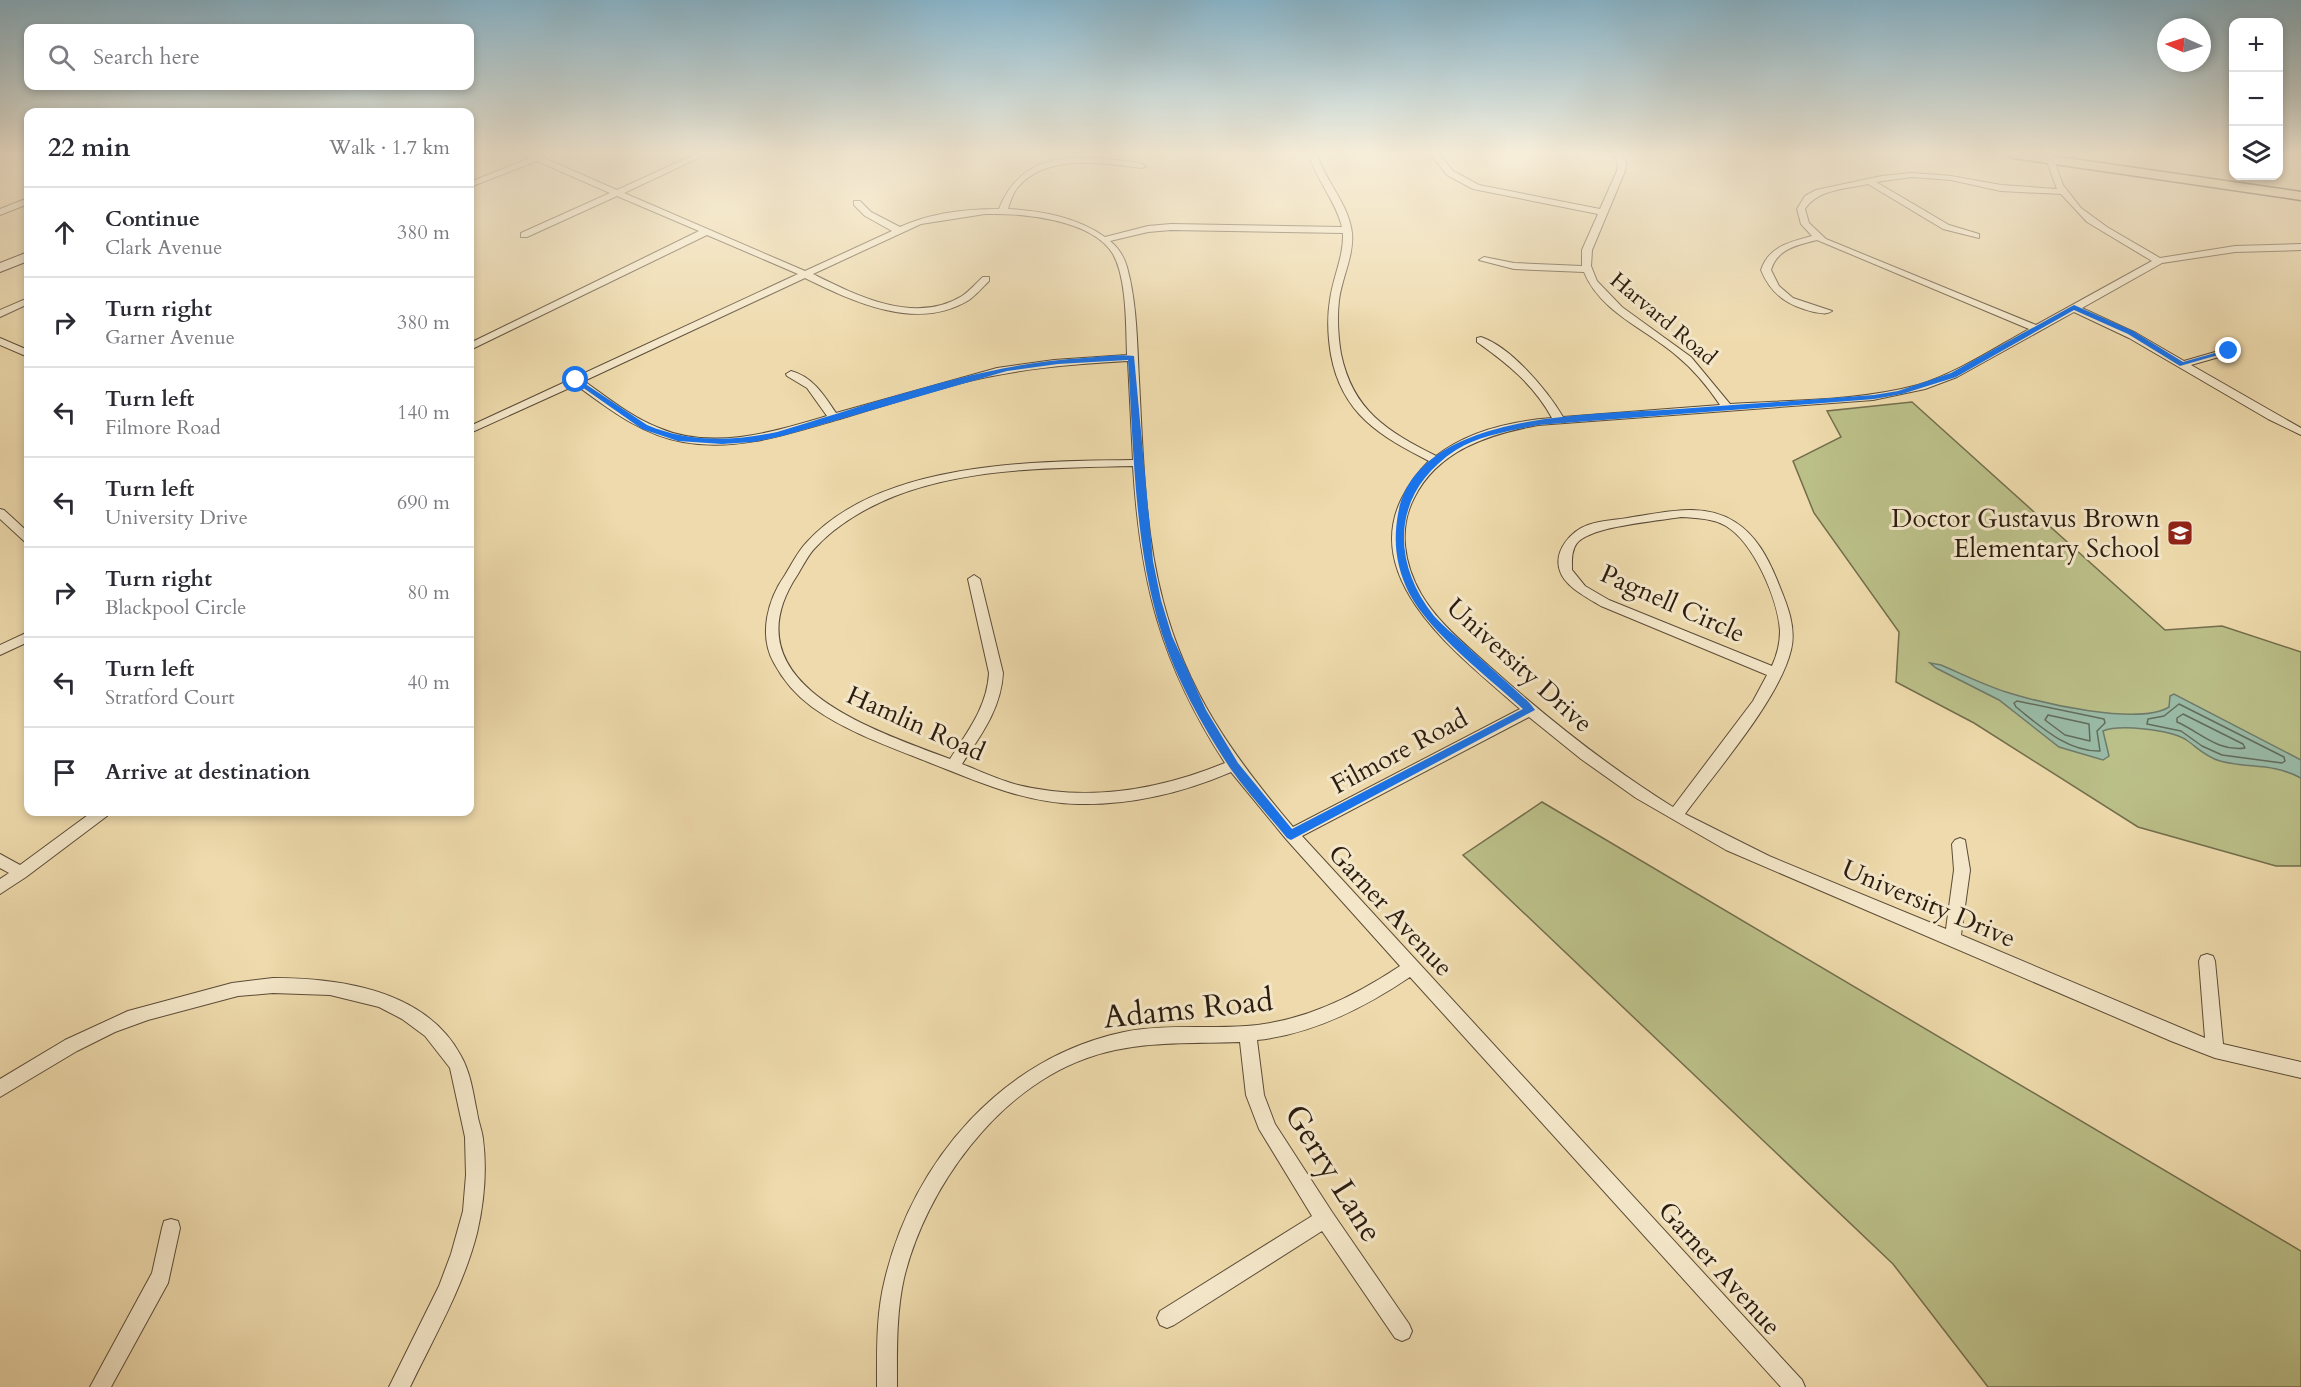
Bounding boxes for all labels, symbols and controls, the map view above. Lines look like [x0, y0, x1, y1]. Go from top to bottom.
north arrow [2157, 18, 2211, 72]
map controls [2229, 18, 2283, 180]
button: + [2229, 18, 2283, 72]
search box [24, 24, 474, 90]
icon: search [45, 41, 78, 74]
text: Search here [93, 42, 200, 72]
button: − [2229, 72, 2283, 126]
button: layers [2229, 126, 2283, 180]
text: 22 min [48, 130, 131, 165]
text: Walk · 1.7 km [329, 134, 450, 161]
text: Continue [105, 204, 200, 234]
icon: ahead [48, 216, 81, 249]
text: 380 m [397, 219, 450, 246]
text: Clark Avenue [105, 234, 222, 261]
street label: Harvard Road [1604, 265, 1723, 372]
text: Turn right [105, 294, 212, 324]
icon: right [48, 306, 81, 339]
text: 380 m [397, 309, 450, 336]
text: Garner Avenue [105, 324, 235, 351]
route end [2215, 337, 2241, 363]
route start [562, 366, 588, 392]
text: Turn left [105, 384, 194, 414]
icon: left [48, 396, 81, 429]
text: 140 m [397, 399, 450, 426]
text: Filmore Road [105, 414, 221, 441]
text: Turn left [105, 474, 194, 504]
icon: left [48, 486, 81, 519]
text: 690 m [397, 489, 450, 516]
place label: Doctor Gustavus Brown Elementary School [1891, 501, 2160, 566]
text: University Drive [105, 504, 248, 531]
school or university icon: Doctor Gustavus Brown Elementary School [2165, 518, 2195, 548]
street label: Pagnell Circle [1595, 556, 1751, 651]
text: Turn right [105, 564, 212, 594]
icon: right [48, 576, 81, 609]
text: 80 m [407, 579, 450, 606]
street label: University Drive [1439, 590, 1600, 740]
text: Blackpool Circle [105, 594, 246, 621]
text: Turn left [105, 654, 194, 684]
icon: left [48, 666, 81, 699]
text: 40 m [407, 669, 450, 696]
street label: Hamlin Road [841, 677, 991, 770]
text: Stratford Court [105, 684, 235, 711]
street label: Filmore Road [1325, 701, 1474, 802]
icon: arrive [48, 756, 81, 789]
text: Arrive at destination [105, 757, 310, 787]
street label: Garner Avenue [1320, 837, 1461, 984]
street label: University Drive [1837, 851, 2021, 956]
street label: Adams Road [1101, 978, 1275, 1040]
street label: Gerry Lane [1274, 1096, 1393, 1251]
street label: Garner Avenue [1650, 1194, 1789, 1343]

